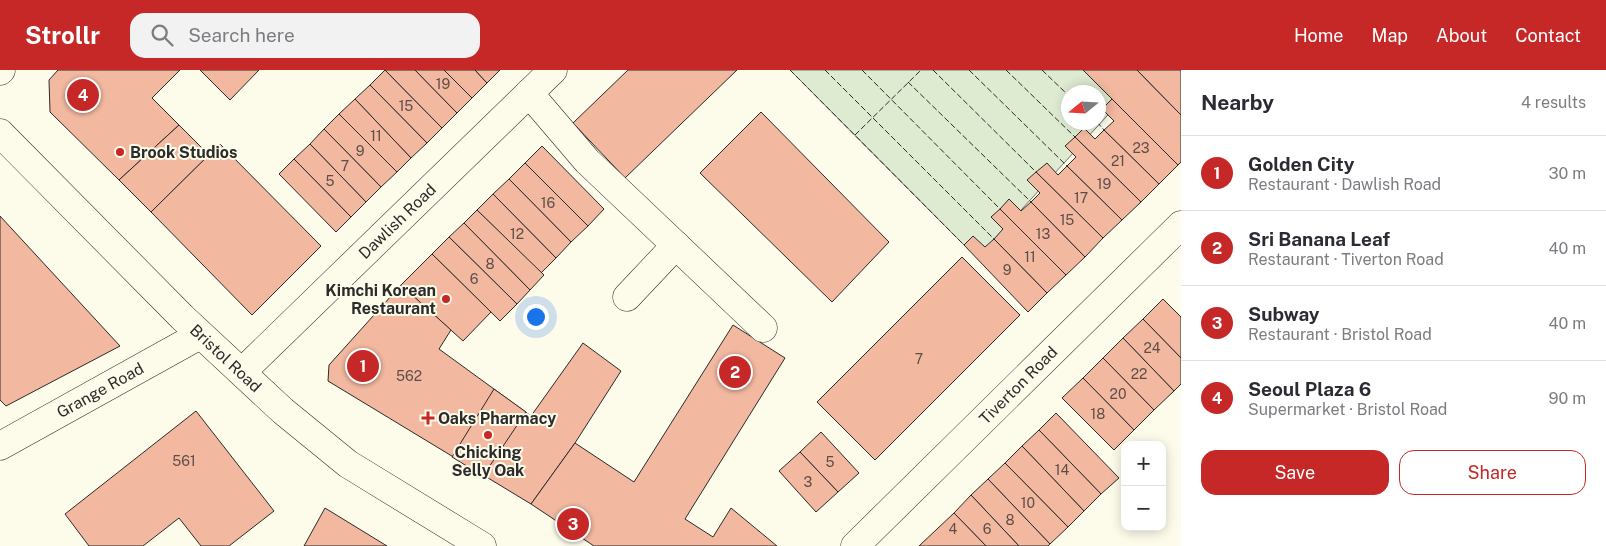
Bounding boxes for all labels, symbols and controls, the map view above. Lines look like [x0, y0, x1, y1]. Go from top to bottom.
search box [130, 13, 480, 58]
text: Strollr [25, 21, 100, 49]
icon: search [148, 21, 176, 49]
text: Search here [188, 24, 295, 46]
text: Home [1294, 25, 1344, 46]
text: Map [1372, 25, 1408, 46]
text: About [1436, 25, 1487, 46]
text: Contact [1515, 25, 1581, 46]
pin: 4 [67, 76, 99, 114]
house number: 19 [436, 76, 450, 92]
north arrow [1061, 85, 1106, 130]
text: Nearby [1201, 90, 1274, 115]
text: 4 results [1521, 93, 1586, 112]
house number: 15 [399, 98, 413, 114]
house number: 11 [370, 128, 382, 144]
house number: 23 [1132, 140, 1150, 156]
place label: Brook Studios [130, 143, 237, 162]
house number: 9 [356, 143, 365, 159]
marker: Brook Studios [114, 146, 126, 158]
house number: 21 [1111, 153, 1125, 169]
text: Golden City [1248, 153, 1354, 175]
house number: 7 [341, 158, 349, 174]
text: 1 [1214, 164, 1220, 183]
text: 30 m [1549, 164, 1586, 183]
house number: 5 [326, 173, 335, 189]
text: Restaurant · Dawlish Road [1248, 175, 1441, 194]
house number: 19 [1097, 176, 1111, 192]
street label: Dawlish Road [355, 180, 440, 263]
house number: 17 [1074, 190, 1088, 206]
house number: 16 [541, 195, 555, 211]
house number: 15 [1060, 212, 1074, 228]
house number: 12 [510, 226, 524, 242]
house number: 13 [1036, 226, 1050, 242]
text: Sri Banana Leaf [1248, 228, 1390, 250]
text: 2 [1212, 239, 1222, 258]
text: 40 m [1548, 239, 1586, 258]
house number: 11 [1024, 249, 1036, 265]
text: Restaurant · Tiverton Road [1248, 250, 1444, 269]
house number: 8 [485, 256, 495, 272]
house number: 9 [1003, 262, 1012, 278]
house number: 6 [470, 271, 479, 287]
place label: Kimchi Korean Restaurant [325, 281, 436, 318]
marker: Kimchi Korean Restaurant [440, 293, 452, 305]
text: Subway [1248, 303, 1320, 325]
your location [523, 304, 549, 330]
text: 3 [1212, 314, 1222, 333]
text: 40 m [1548, 314, 1586, 333]
street label: Bristol Road [186, 321, 265, 396]
text: Restaurant · Bristol Road [1248, 325, 1432, 344]
house number: 24 [1143, 340, 1161, 356]
street label: Tiverton Road [975, 342, 1061, 428]
pin: 1 [347, 347, 379, 385]
house number: 7 [915, 351, 923, 367]
pin: 2 [719, 353, 751, 391]
street label: Grange Road [54, 359, 147, 422]
house number: 22 [1131, 366, 1147, 382]
house number: 562 [396, 368, 422, 384]
text: Seoul Plaza 6 [1248, 378, 1371, 400]
house number: 20 [1110, 386, 1126, 402]
text: 4 [1212, 389, 1222, 408]
text: 90 m [1549, 389, 1586, 408]
text: Supermarket · Bristol Road [1248, 400, 1447, 419]
house number: 18 [1091, 406, 1105, 422]
place label: Oaks Pharmacy [438, 409, 556, 428]
marker: Oaks Pharmacy [422, 412, 434, 424]
marker: Chicking Selly Oak [482, 429, 494, 441]
map controls [1121, 441, 1166, 531]
button: + [1121, 441, 1166, 486]
place label: Chicking Selly Oak [452, 443, 524, 480]
button: Save [1201, 450, 1389, 495]
button: Share [1399, 450, 1586, 495]
house number: 561 [172, 453, 196, 469]
house number: 5 [826, 454, 835, 470]
house number: 14 [1055, 462, 1069, 478]
house number: 3 [804, 474, 813, 490]
button: − [1121, 486, 1166, 531]
house number: 10 [1021, 495, 1035, 511]
pin: 3 [557, 505, 589, 543]
house number: 8 [1005, 512, 1015, 528]
house number: 4 [949, 521, 958, 537]
house number: 6 [983, 521, 992, 537]

